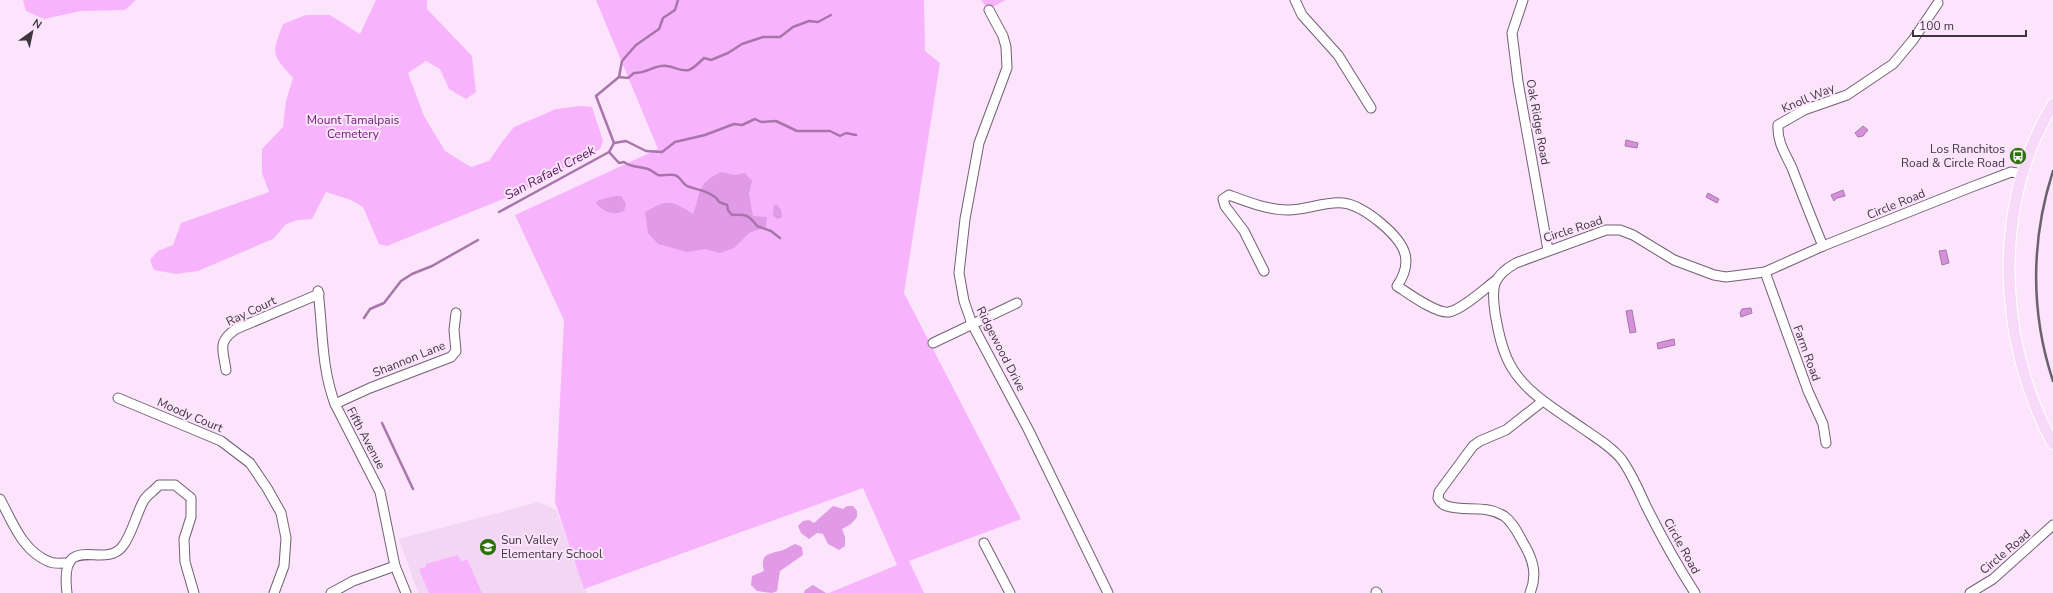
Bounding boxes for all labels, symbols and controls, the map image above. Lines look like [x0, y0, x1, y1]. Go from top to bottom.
north arrow [12, 12, 52, 52]
scale bar [1913, 12, 2026, 38]
text: N [30, 16, 45, 33]
text: 100 m [1919, 18, 1954, 34]
street label: Oak Ridge Road [1523, 78, 1553, 166]
street label: Knoll Way [1779, 79, 1838, 116]
park label: Mount Tamalpais Cemetery [307, 112, 399, 142]
water label: San Rafael Creek [502, 141, 599, 204]
place label: Los Ranchitos Road & Circle Road [1901, 141, 2005, 171]
bus stop icon: Los Ranchitos Road & Circle Road [2008, 146, 2028, 166]
street label: Circle Road [1864, 185, 1928, 223]
street label: Circle Road [1541, 212, 1605, 246]
street label: Ray Court [223, 292, 279, 330]
street label: Ridgewood Drive [973, 304, 1029, 394]
street label: Farm Road [1790, 323, 1824, 383]
street label: Shannon Lane [370, 337, 448, 381]
street label: Moody Court [155, 394, 226, 436]
street label: Fifth Avenue [343, 404, 389, 472]
street label: Circle Road [1660, 515, 1704, 577]
street label: Circle Road [1976, 526, 2034, 578]
place label: Sun Valley Elementary School [501, 532, 603, 562]
school or university icon: Sun Valley Elementary School [478, 537, 498, 557]

